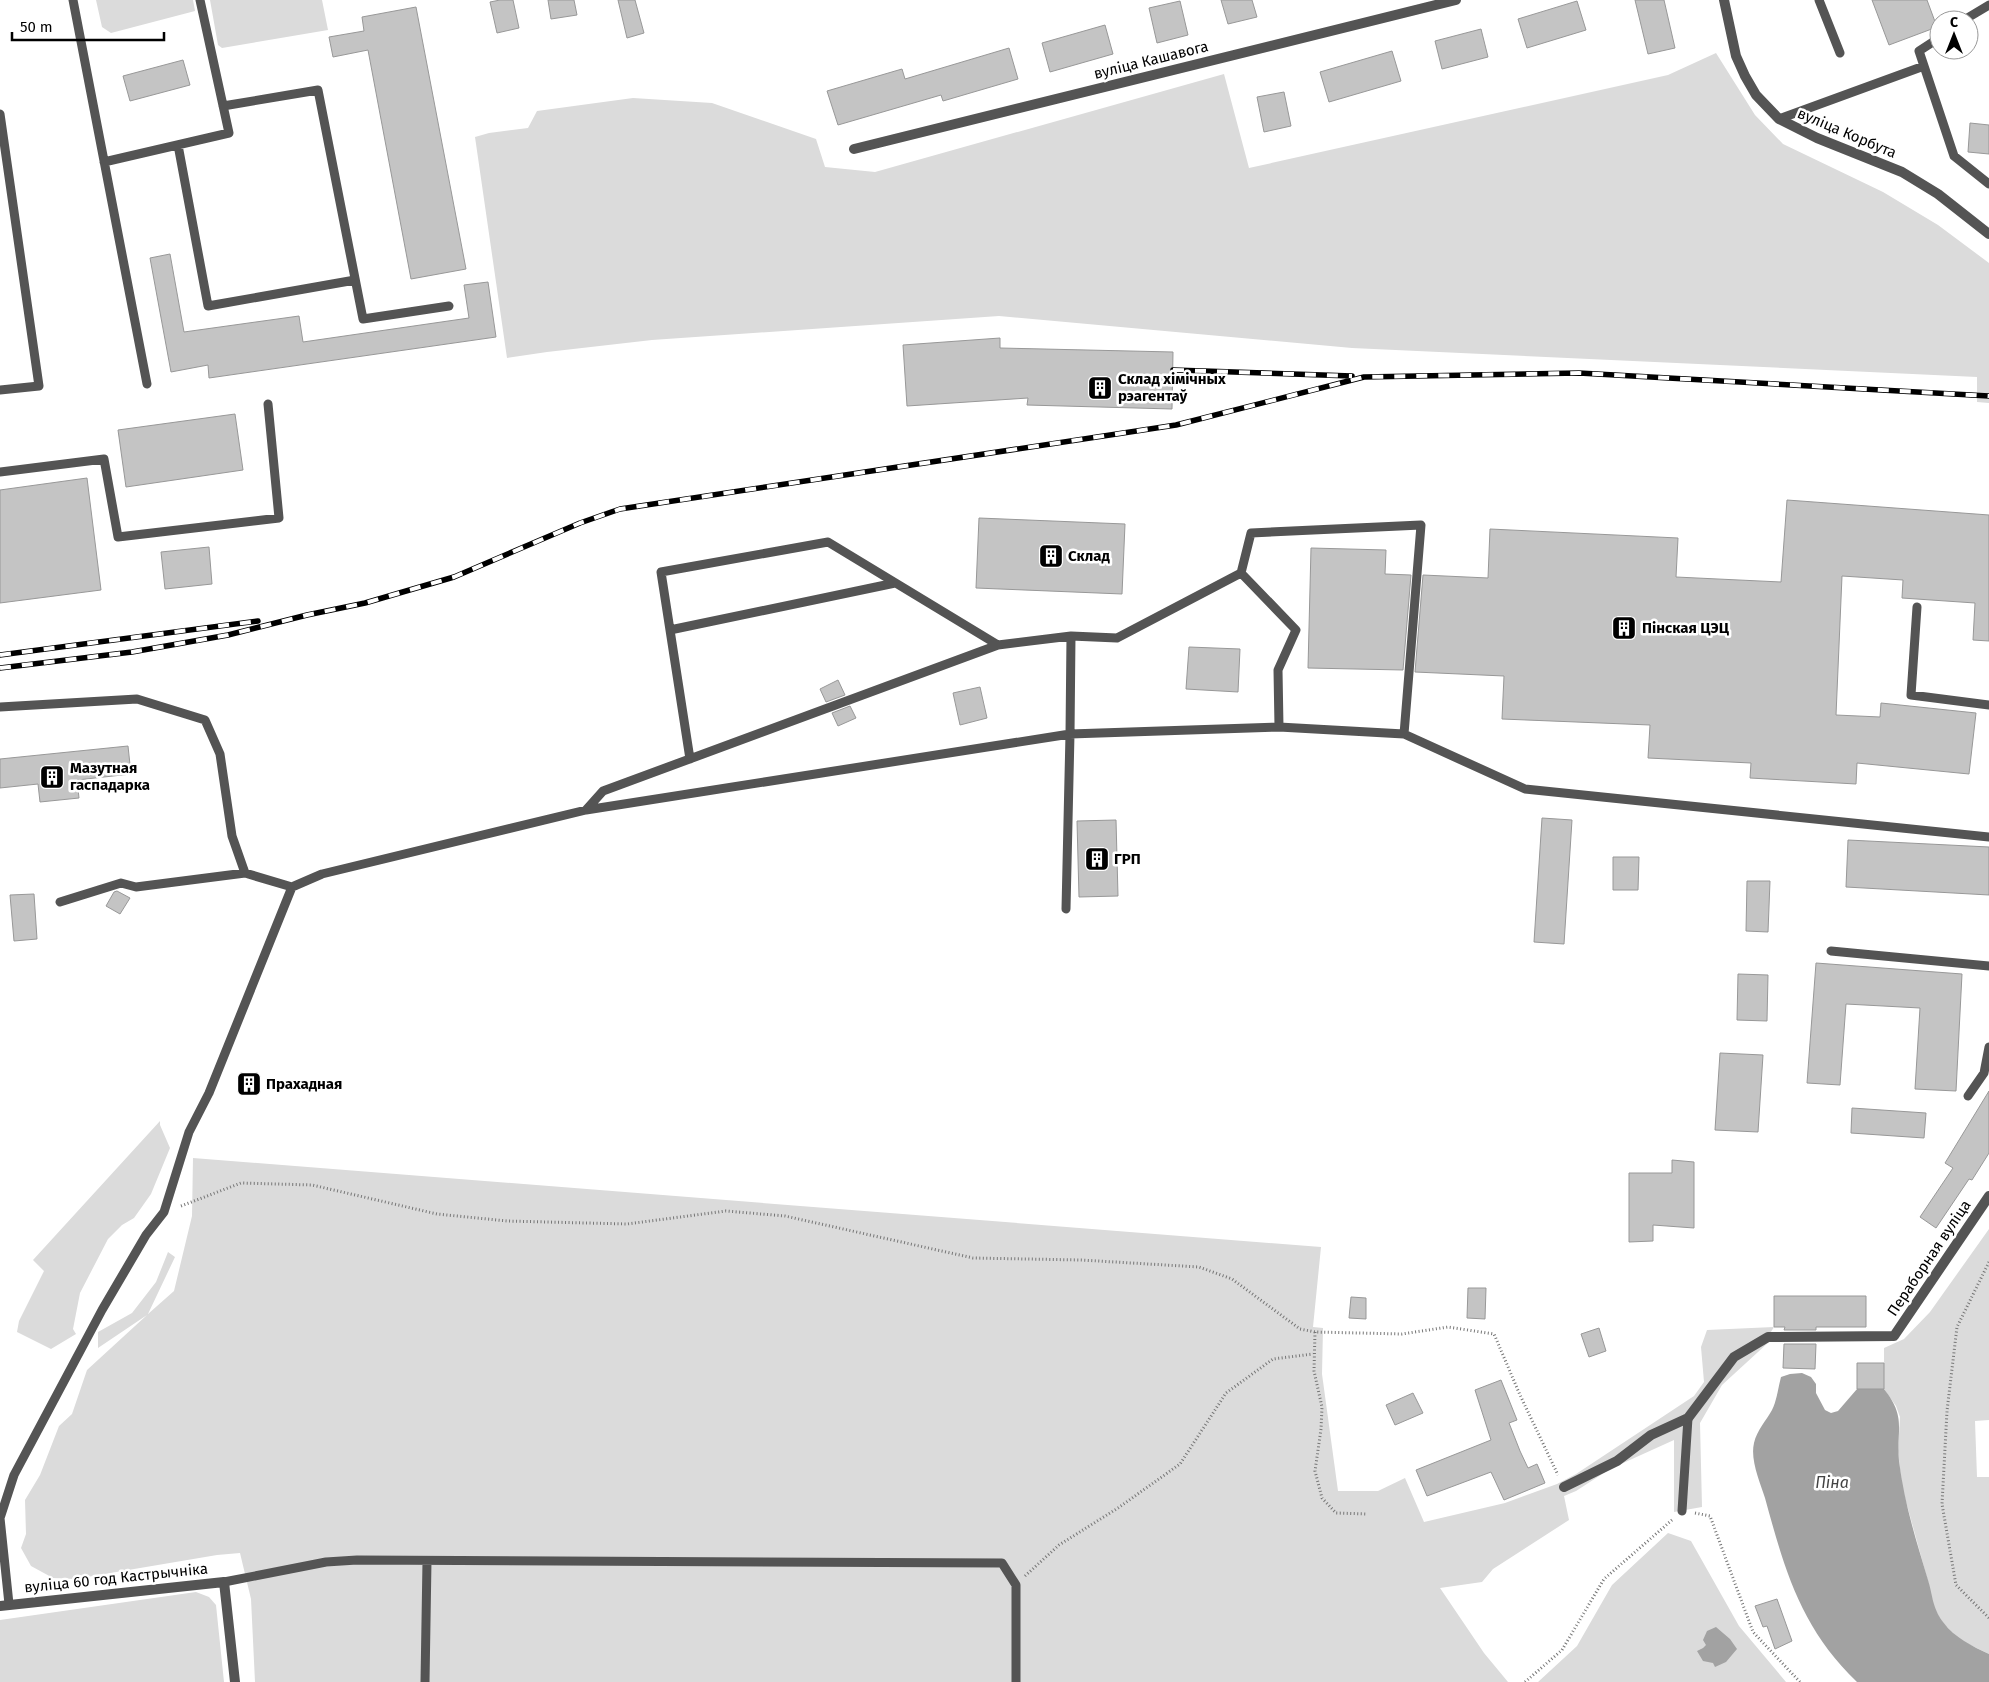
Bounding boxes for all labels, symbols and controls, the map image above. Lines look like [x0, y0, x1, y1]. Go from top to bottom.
scale bar [12, 10, 165, 42]
north arrow [1929, 10, 1979, 60]
text: С [1950, 14, 1958, 31]
text: 50 m [20, 18, 53, 36]
street label: вуліца Кашавога [1092, 37, 1210, 83]
street label: вуліца Корбута [1795, 104, 1899, 162]
place label: Склад хімічных рэагентаў [1118, 370, 1226, 405]
building icon: Склад хімічных рэагентаў [1087, 375, 1113, 401]
building icon: Склад [1038, 543, 1064, 569]
place label: Склад [1068, 547, 1110, 565]
building icon: Пінская ЦЭЦ [1611, 615, 1637, 641]
place label: Пінская ЦЭЦ [1642, 619, 1730, 637]
place label: Мазутная гаспадарка [70, 759, 150, 794]
building icon: Мазутная гаспадарка [39, 764, 65, 790]
building icon: ГРП [1084, 846, 1110, 872]
place label: ГРП [1114, 850, 1141, 868]
building icon: Прахадная [236, 1071, 262, 1097]
place label: Прахадная [266, 1075, 342, 1093]
street label: Пераборная вуліца [1883, 1197, 1975, 1319]
water label: Піна [1815, 1473, 1849, 1492]
street label: вуліца 60 год Кастрычніка [23, 1559, 209, 1597]

